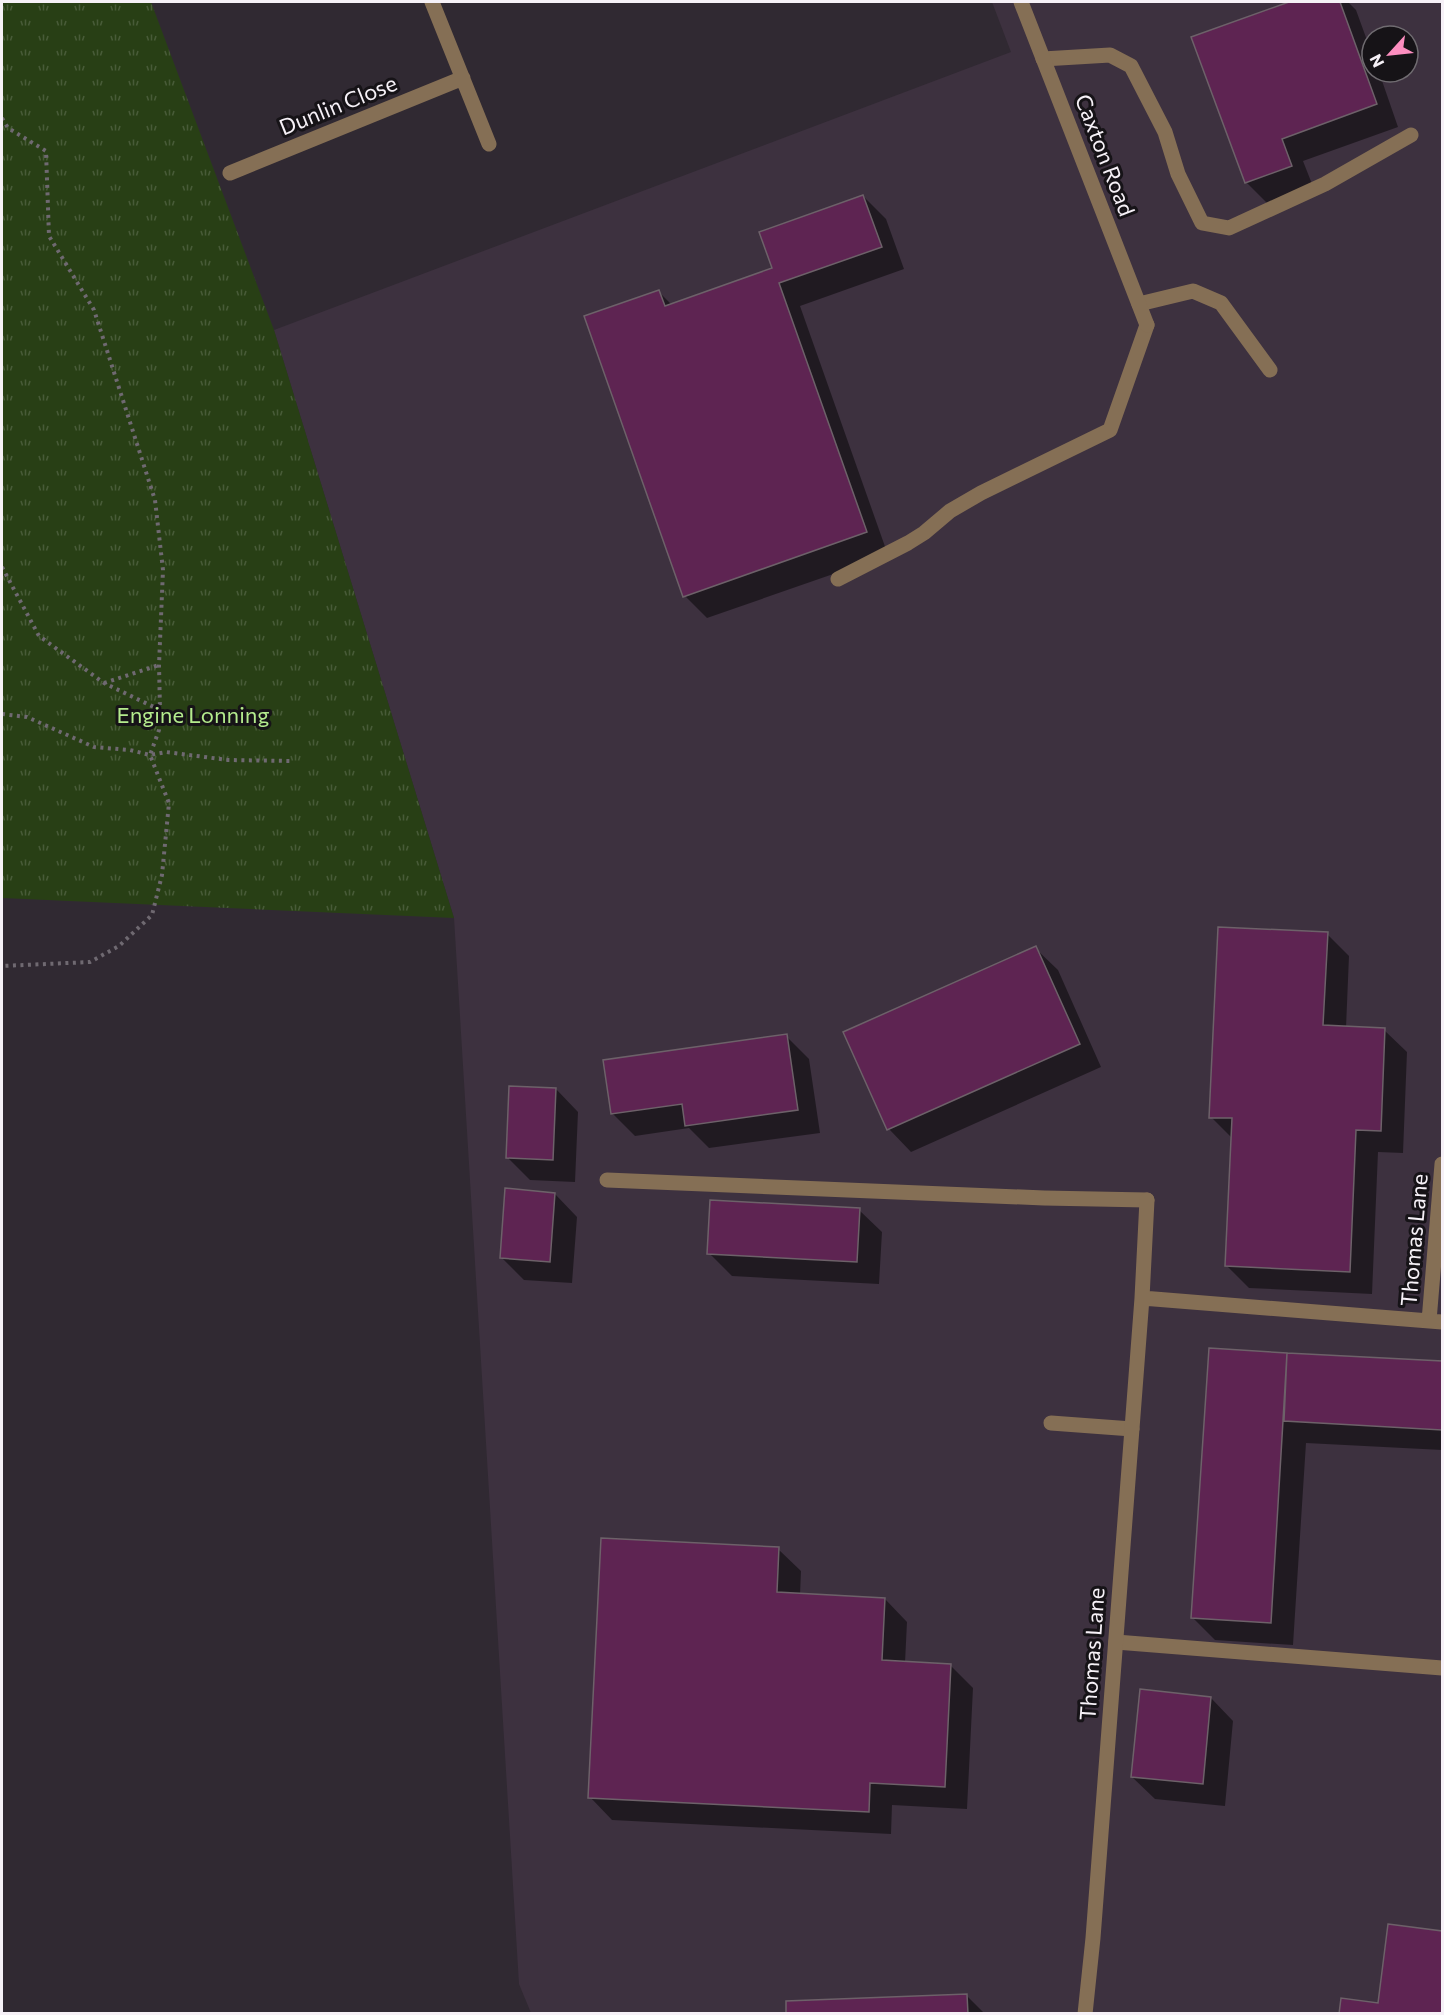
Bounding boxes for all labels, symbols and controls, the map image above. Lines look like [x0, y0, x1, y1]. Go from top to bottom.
north arrow [1360, 24, 1420, 84]
text: N [1365, 51, 1387, 71]
street label: Dunlin Close [275, 69, 401, 140]
street label: Caxton Road [1070, 90, 1141, 220]
park label: Engine Lonning [117, 701, 269, 728]
street label: Thomas Lane [1394, 1172, 1433, 1307]
street label: Thomas Lane [1073, 1587, 1110, 1721]

